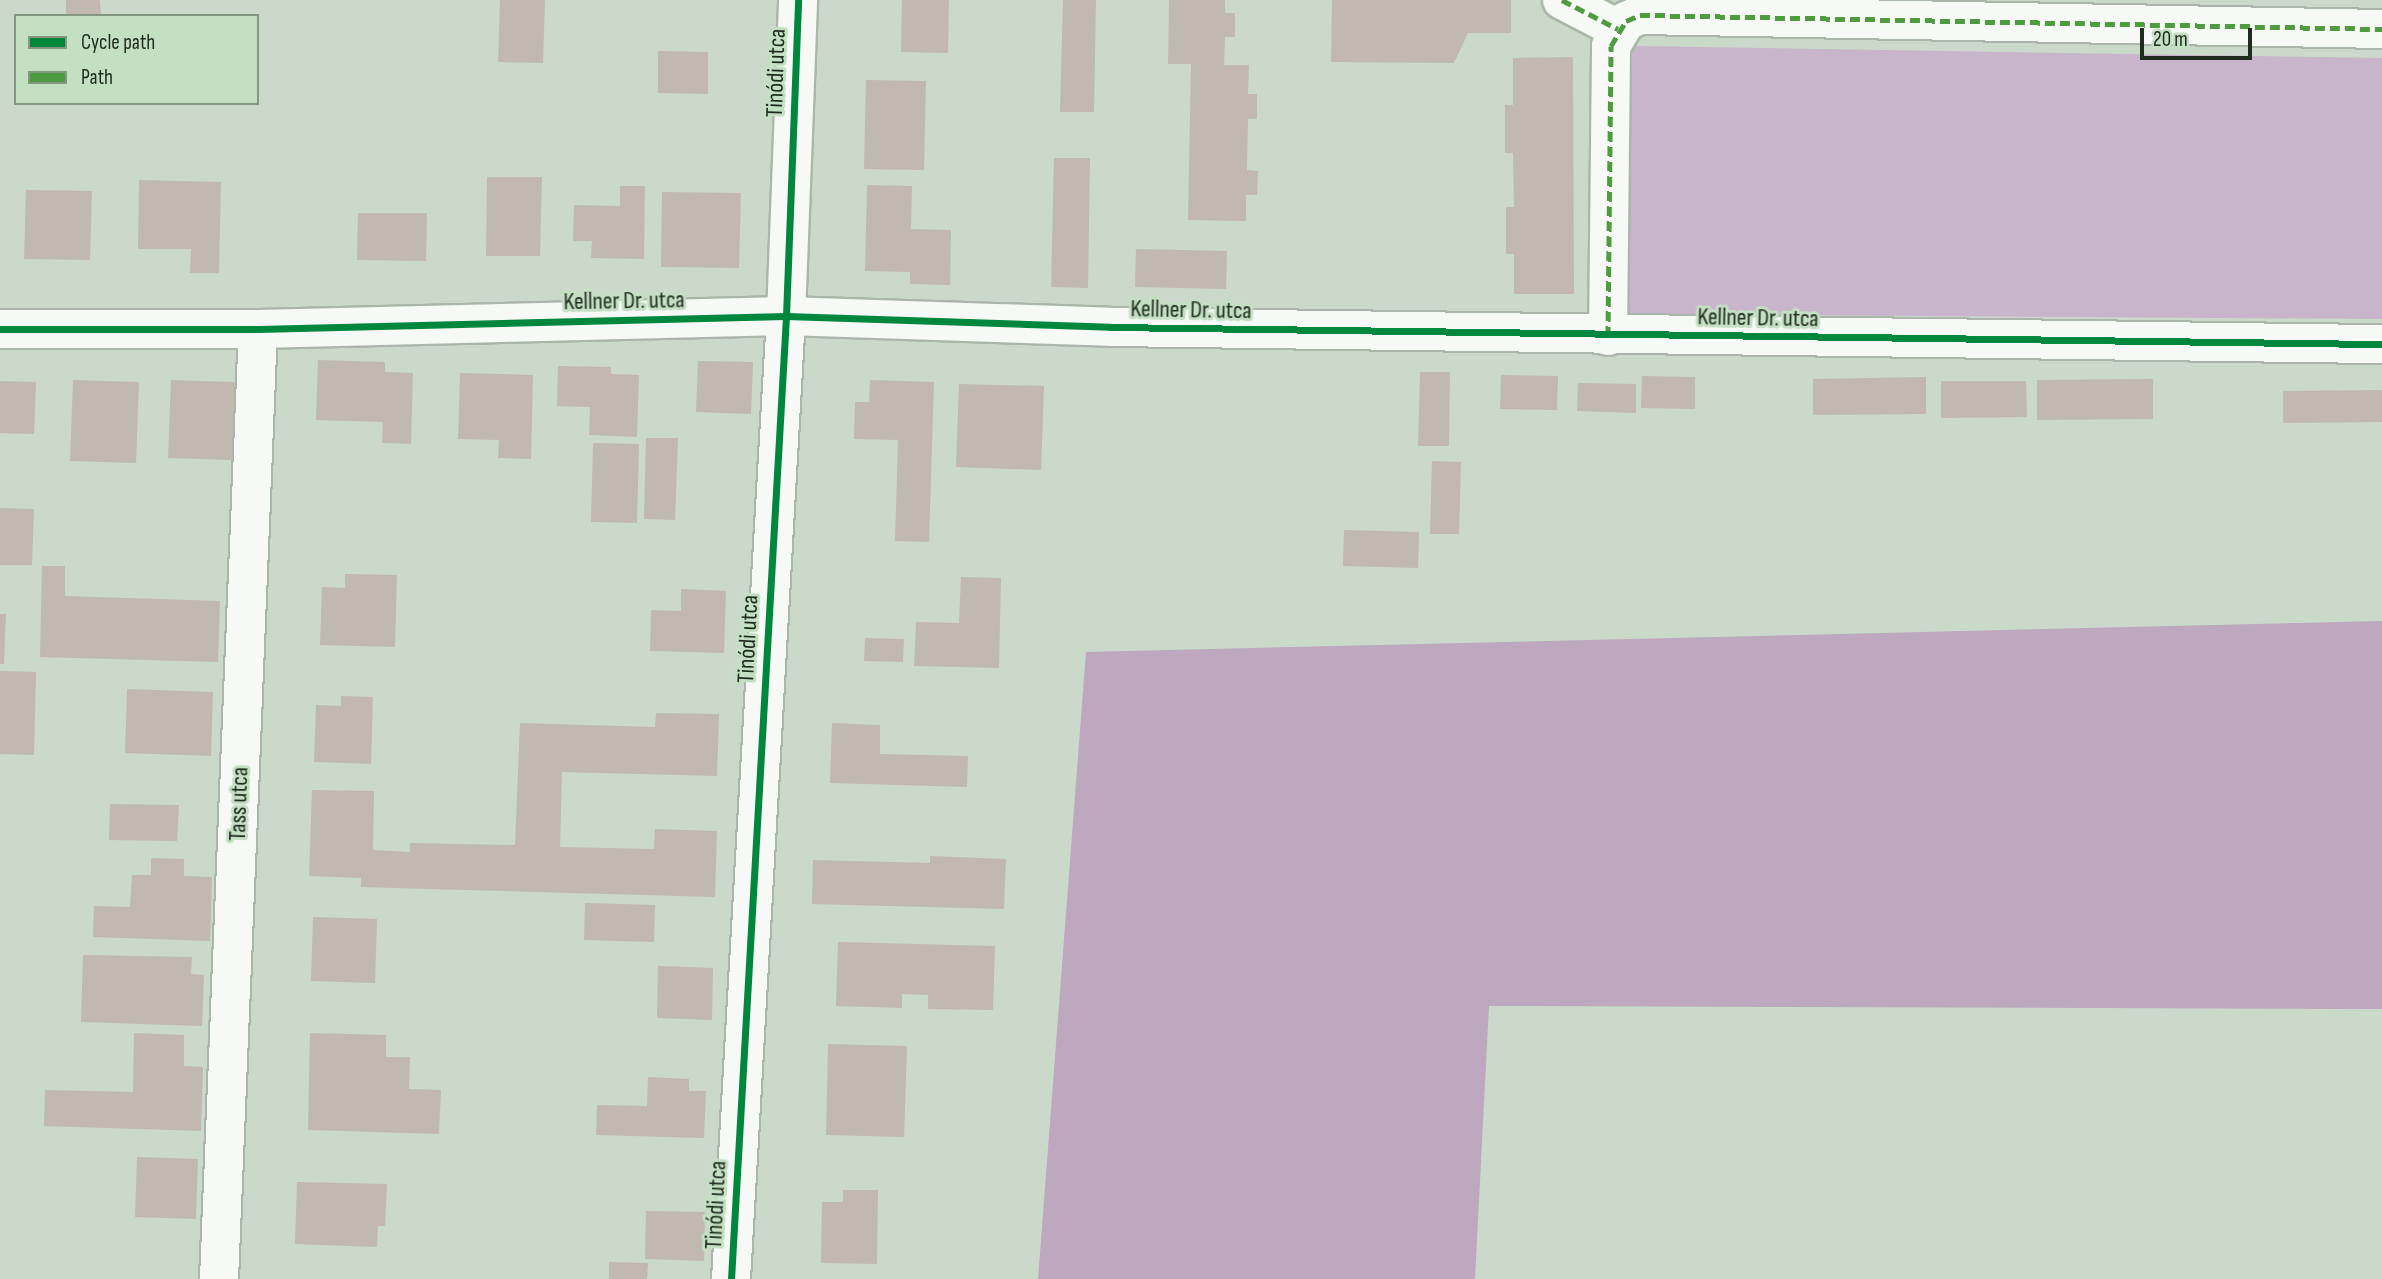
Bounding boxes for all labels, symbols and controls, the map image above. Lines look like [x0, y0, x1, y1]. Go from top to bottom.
legend [14, 14, 259, 105]
scale bar [2144, 14, 2256, 58]
text: 20 m [2153, 27, 2188, 52]
street label: Tinódi utca [760, 28, 792, 118]
text: Cycle path [81, 30, 155, 55]
text: Path [81, 65, 113, 90]
street label: Kellner Dr. utca [563, 286, 685, 316]
street label: Kellner Dr. utca [1130, 295, 1252, 325]
street label: Kellner Dr. utca [1697, 303, 1819, 333]
street label: Tinódi utca [731, 594, 765, 684]
street label: Tass utca [223, 767, 255, 841]
street label: Tinódi utca [699, 1160, 733, 1250]

